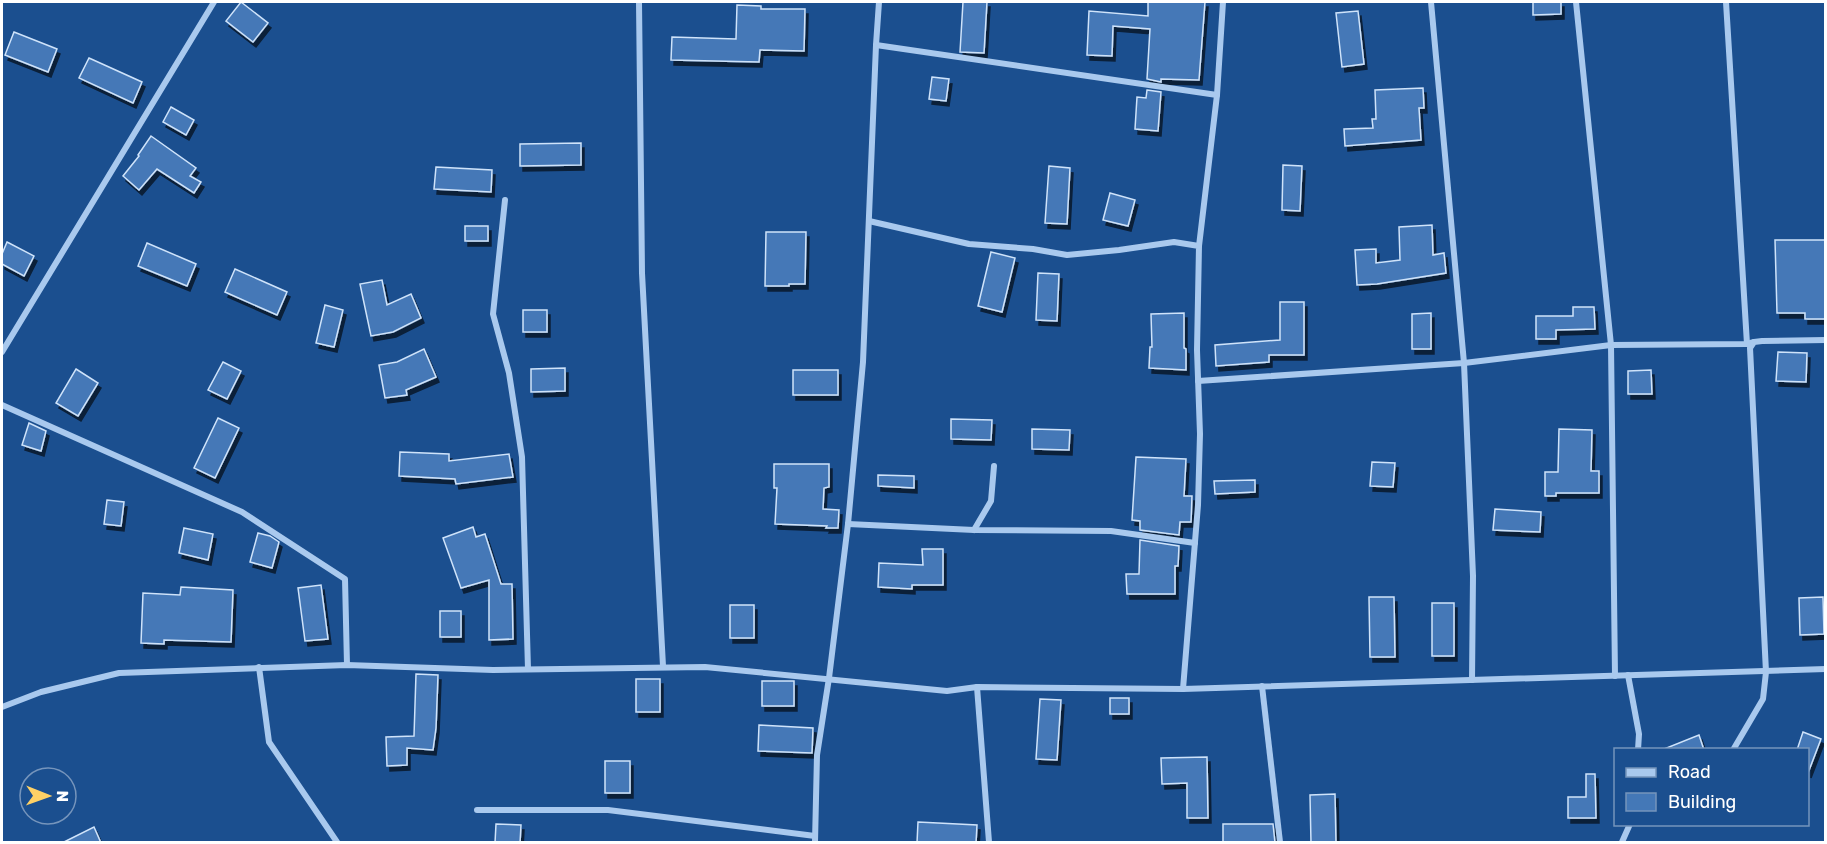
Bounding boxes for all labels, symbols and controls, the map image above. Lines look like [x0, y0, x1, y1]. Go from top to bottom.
legend [1614, 748, 1809, 826]
text: Road [1668, 761, 1711, 783]
north arrow [18, 766, 78, 826]
text: N [53, 790, 72, 802]
text: Building [1668, 791, 1736, 813]

